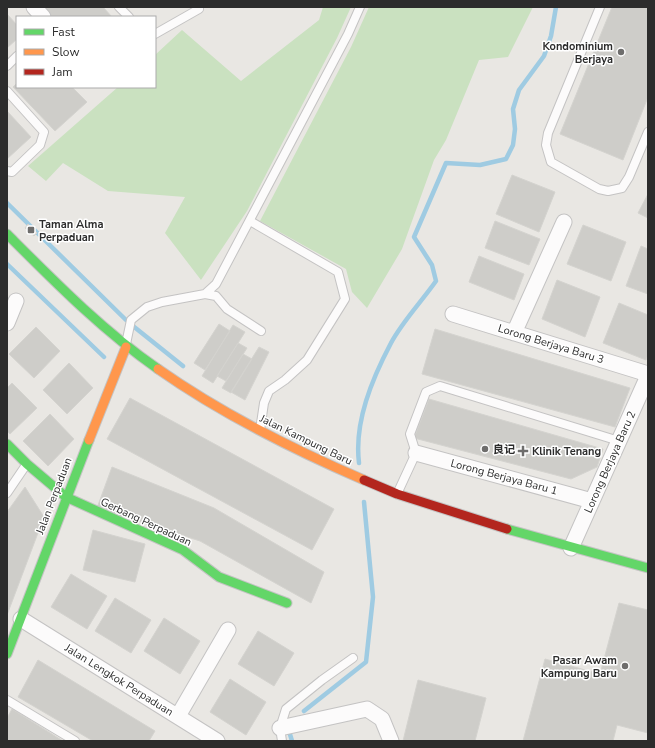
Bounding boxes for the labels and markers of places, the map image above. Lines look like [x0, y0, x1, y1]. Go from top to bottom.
place label: Kondominium Berjaya [542, 39, 613, 67]
marker: Kondominium Berjaya [616, 47, 626, 57]
place label: Taman Alma Perpaduan [39, 217, 103, 245]
marker: Taman Alma Perpaduan [26, 225, 36, 235]
place label: 良记 [493, 442, 515, 457]
marker: 良记 [480, 444, 490, 454]
place label: Klinik Tenang [532, 444, 601, 459]
marker: Klinik Tenang [517, 445, 529, 457]
place label: Pasar Awam Kampung Baru [541, 653, 617, 681]
marker: Pasar Awam Kampung Baru [620, 661, 630, 671]

